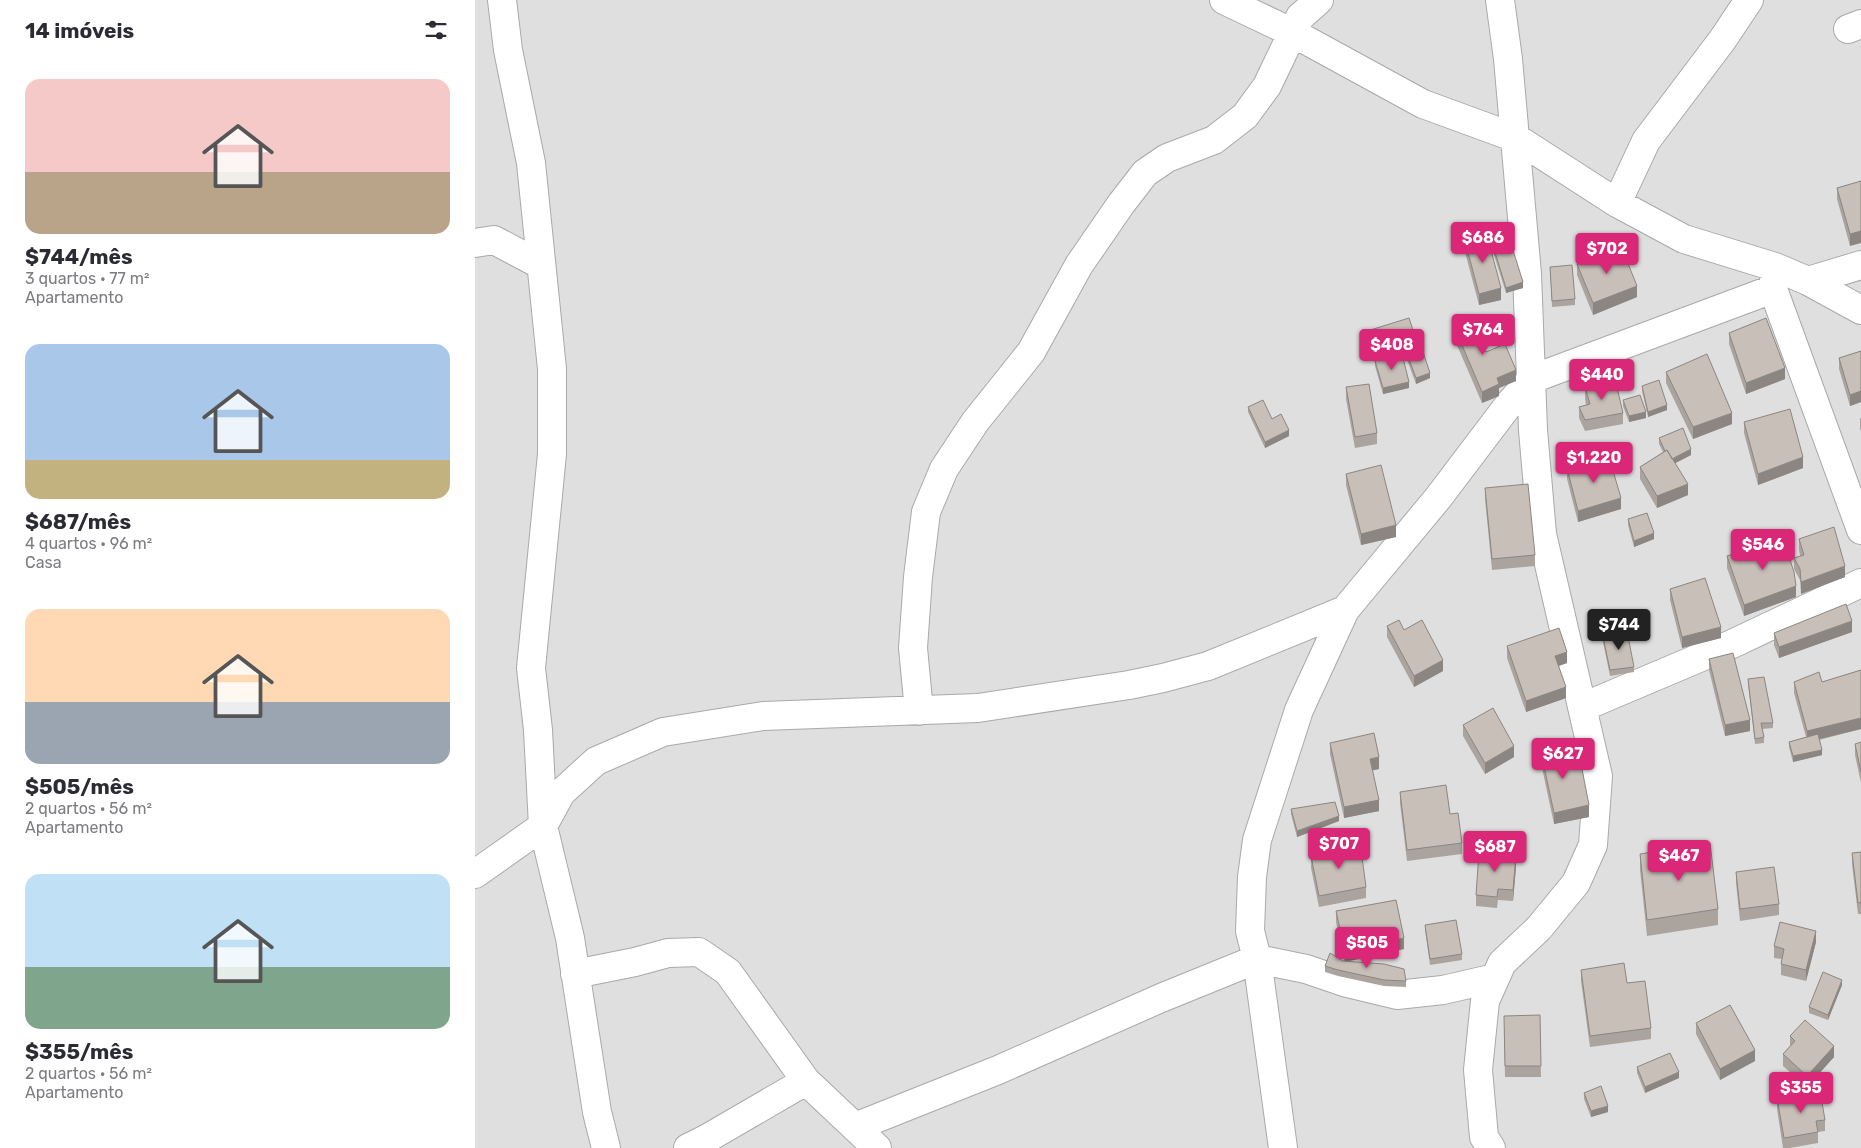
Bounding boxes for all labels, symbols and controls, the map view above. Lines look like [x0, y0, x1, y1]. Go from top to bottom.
icon: filters [422, 16, 450, 44]
text: 14 imóveis [25, 18, 134, 43]
icon: home [193, 111, 283, 201]
pin: $686 [1453, 222, 1513, 264]
text: $686 [1462, 228, 1504, 247]
pin: $702 [1577, 232, 1637, 275]
text: $702 [1586, 239, 1628, 258]
text: $744/mês [25, 244, 133, 269]
text: 3 quartos · 77 m² [25, 269, 149, 288]
text: Apartamento [25, 288, 123, 307]
pin: $764 [1453, 314, 1513, 356]
text: $764 [1463, 320, 1503, 339]
pin: $408 [1362, 328, 1422, 371]
text: $408 [1370, 335, 1414, 354]
pin: $440 [1572, 358, 1632, 401]
text: $440 [1580, 365, 1624, 384]
icon: home [193, 376, 283, 466]
pin: $1,220 [1553, 442, 1635, 484]
text: $1,220 [1567, 448, 1621, 467]
text: $687/mês [25, 509, 131, 534]
pin: $546 [1733, 528, 1793, 571]
text: 4 quartos · 96 m² [25, 534, 152, 553]
text: $546 [1742, 535, 1784, 554]
text: Casa [25, 553, 61, 572]
pin: $744 [1589, 608, 1649, 651]
text: $744 [1598, 615, 1640, 634]
icon: home [193, 641, 283, 731]
pin: $627 [1533, 738, 1593, 780]
text: $627 [1543, 744, 1583, 763]
text: $505/mês [25, 774, 134, 799]
text: 2 quartos · 56 m² [25, 799, 152, 818]
text: Apartamento [25, 818, 123, 837]
pin: $707 [1309, 828, 1369, 870]
pin: $687 [1465, 830, 1525, 873]
text: $707 [1319, 834, 1359, 853]
text: $687 [1474, 837, 1516, 856]
pin: $467 [1649, 840, 1709, 882]
text: $467 [1659, 846, 1699, 865]
icon: home [193, 906, 283, 996]
pin: $505 [1337, 926, 1397, 969]
text: $505 [1346, 933, 1388, 952]
text: $355/mês [25, 1039, 133, 1064]
text: 2 quartos · 56 m² [25, 1064, 152, 1083]
pin: $355 [1771, 1072, 1831, 1114]
text: $355 [1780, 1078, 1822, 1097]
text: Apartamento [25, 1083, 123, 1102]

